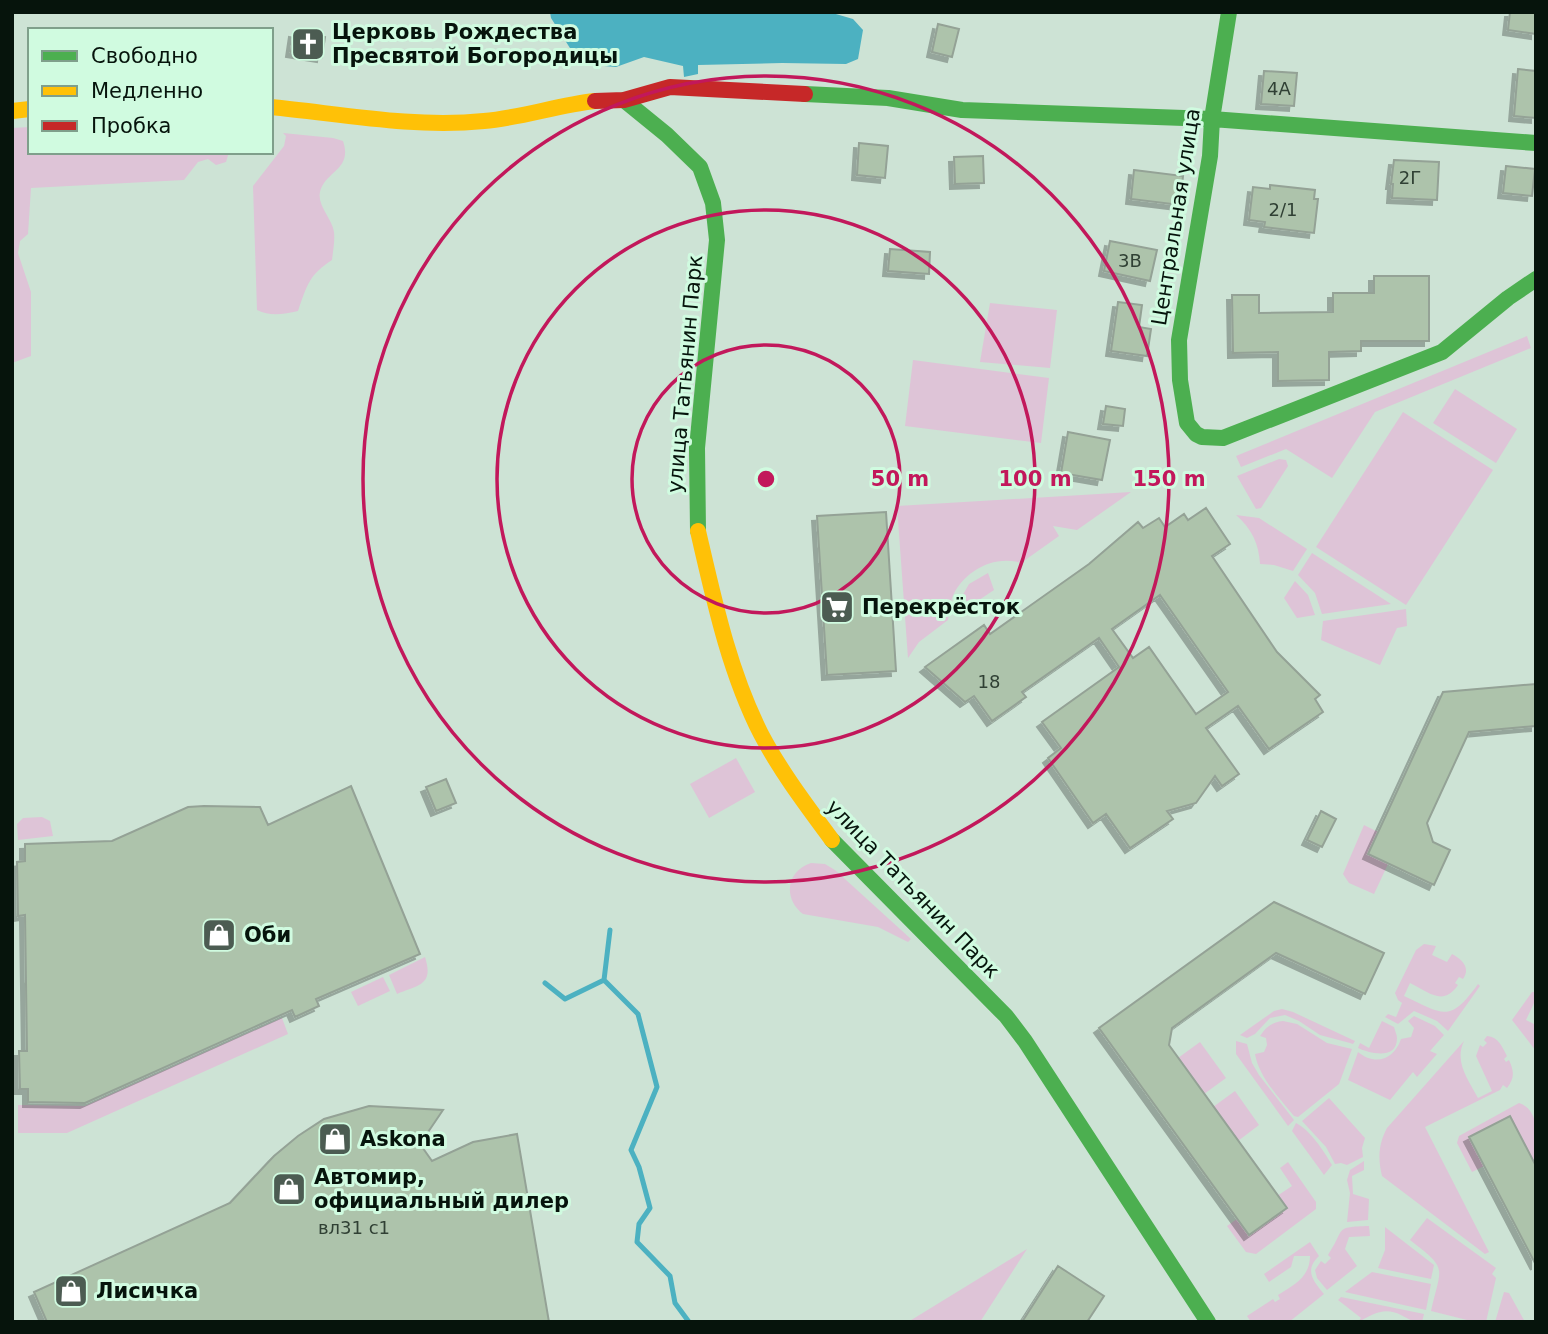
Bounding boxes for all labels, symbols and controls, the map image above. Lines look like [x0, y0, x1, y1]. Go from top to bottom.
place label: Церковь Рождества Пресвятой Богородицы [332, 20, 618, 68]
church icon: Церковь Рождества Пресвятой Богородицы [289, 25, 327, 63]
legend [28, 28, 273, 154]
text: Свободно [91, 44, 198, 68]
house number: 4А [1267, 78, 1292, 99]
text: Медленно [91, 79, 203, 103]
street label: Центральная улица [1147, 107, 1205, 327]
text: Пробка [91, 114, 171, 138]
house number: 2Г [1399, 167, 1421, 188]
house number: 2/1 [1269, 199, 1297, 220]
house number: 3В [1118, 250, 1142, 271]
street label: улица Татьянин Парк [663, 254, 707, 494]
centre of rings [754, 467, 778, 491]
text: 50 m [871, 467, 929, 491]
text: 100 m [998, 467, 1072, 491]
text: 150 m [1132, 467, 1206, 491]
supermarket icon: Перекрёсток [818, 588, 856, 626]
place label: Перекрёсток [862, 595, 1020, 619]
house number: 18 [978, 671, 1000, 692]
street label: улица Татьянин Парк [821, 795, 1005, 983]
shop icon: Оби [200, 916, 238, 954]
place label: Оби [244, 923, 291, 947]
shop icon: Askona [316, 1120, 354, 1158]
place label: Askona [360, 1127, 446, 1151]
place label: Автомир, официальный дилер [314, 1165, 569, 1213]
shop icon: Автомир, официальный дилер [270, 1170, 308, 1208]
house number: вл31 с1 [318, 1217, 390, 1238]
shop icon: Лисичка [52, 1272, 90, 1310]
place label: Лисичка [96, 1279, 198, 1303]

